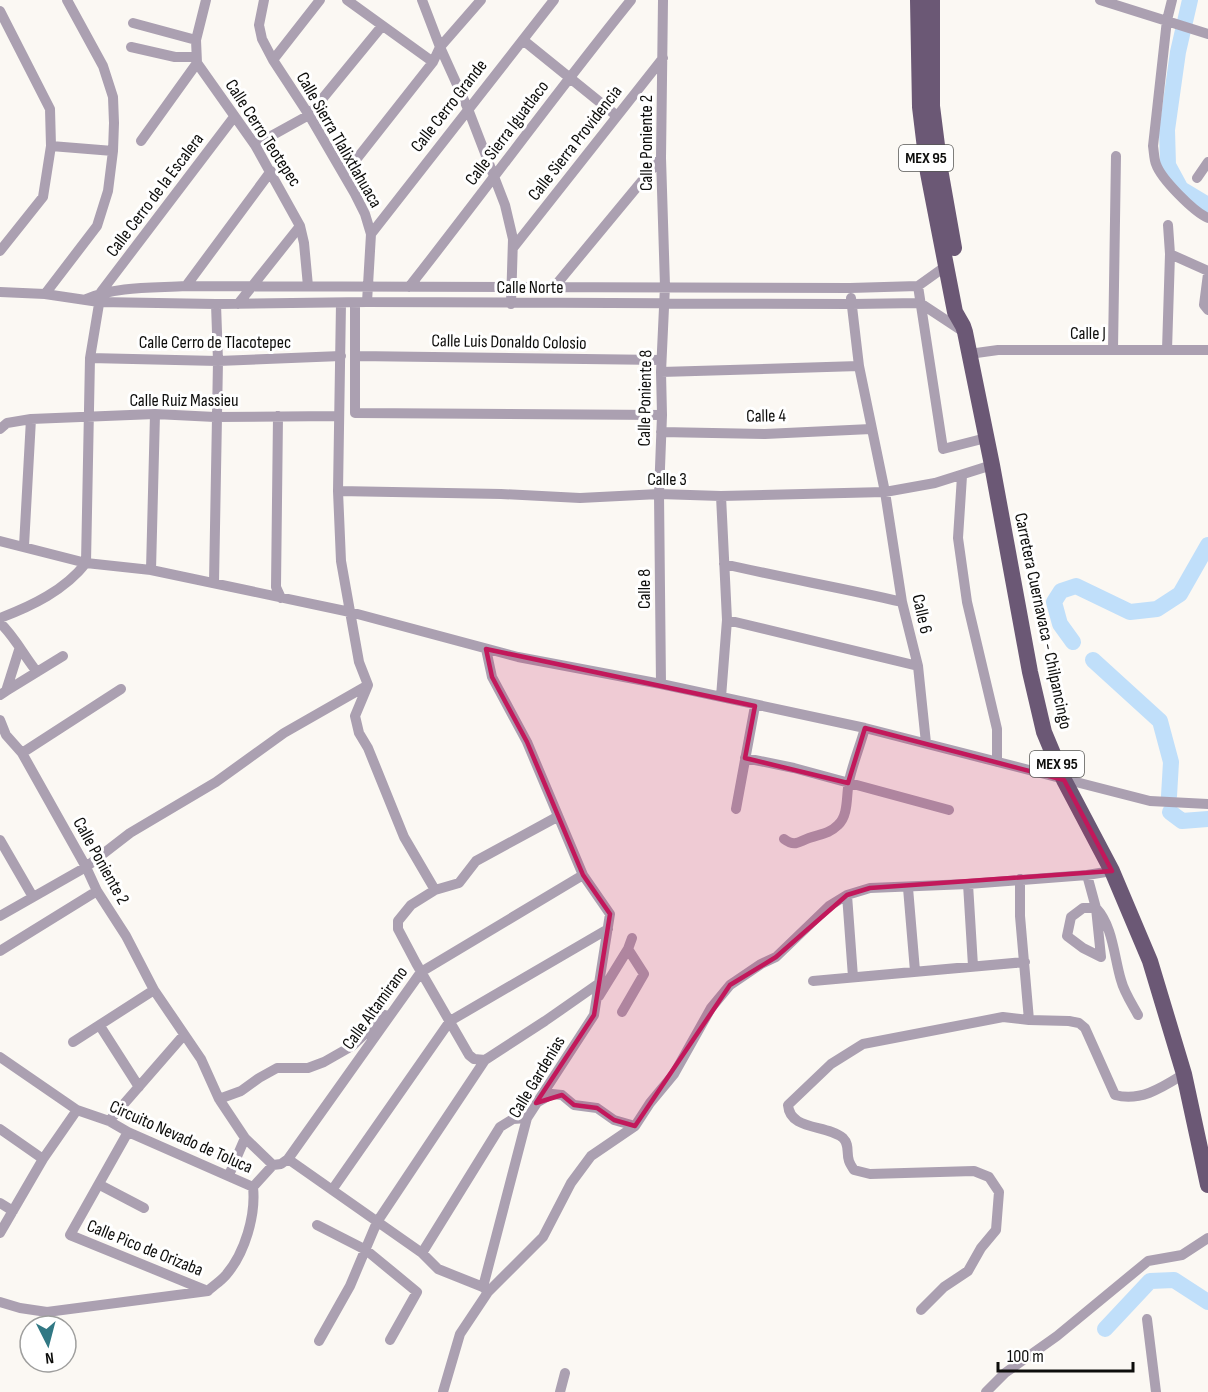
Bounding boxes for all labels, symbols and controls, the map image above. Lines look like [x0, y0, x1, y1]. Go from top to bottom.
street label: Calle Cerro Grande [406, 56, 492, 156]
street label: Calle Sierra Tlalixtlahuaca [292, 68, 386, 212]
street label: Calle Cerro Teotepec [221, 75, 305, 191]
street label: Calle Sierra Iguatlaco [461, 76, 553, 190]
street label: Calle Sierra Providencia [524, 81, 627, 205]
street label: Calle Poniente 2 [636, 95, 657, 191]
street label: Calle Cerro de la Escalera [102, 129, 208, 261]
road number: MEX 95 [899, 145, 953, 171]
street label: Calle Norte [497, 277, 563, 298]
street label: Calle J [1070, 323, 1106, 344]
street label: Calle Luis Donaldo Colosio [431, 330, 587, 354]
street label: Calle Cerro de Tlacotepec [139, 332, 291, 353]
street label: Calle Poniente 8 [634, 349, 656, 447]
street label: Calle Ruiz Massieu [129, 390, 239, 411]
street label: Calle 4 [746, 405, 786, 427]
street label: Calle 3 [647, 469, 687, 490]
street label: Carretera Cuernavaca - Chilpancingo [1010, 511, 1076, 731]
street label: Calle 8 [634, 569, 655, 609]
street label: Calle 6 [907, 592, 937, 636]
road number: MEX 95 [1030, 751, 1084, 777]
street label: Calle Poniente 2 [68, 814, 134, 908]
street label: Calle Altamirano [338, 962, 412, 1054]
street label: Calle Gardenias [504, 1032, 570, 1122]
street label: Circuito Nevado de Toluca [106, 1096, 256, 1178]
street label: Calle Pico de Orizaba [84, 1215, 206, 1281]
north arrow [18, 1314, 78, 1374]
scale bar [998, 1335, 1133, 1373]
text: 100 m [1007, 1346, 1044, 1367]
text: N [44, 1348, 55, 1367]

